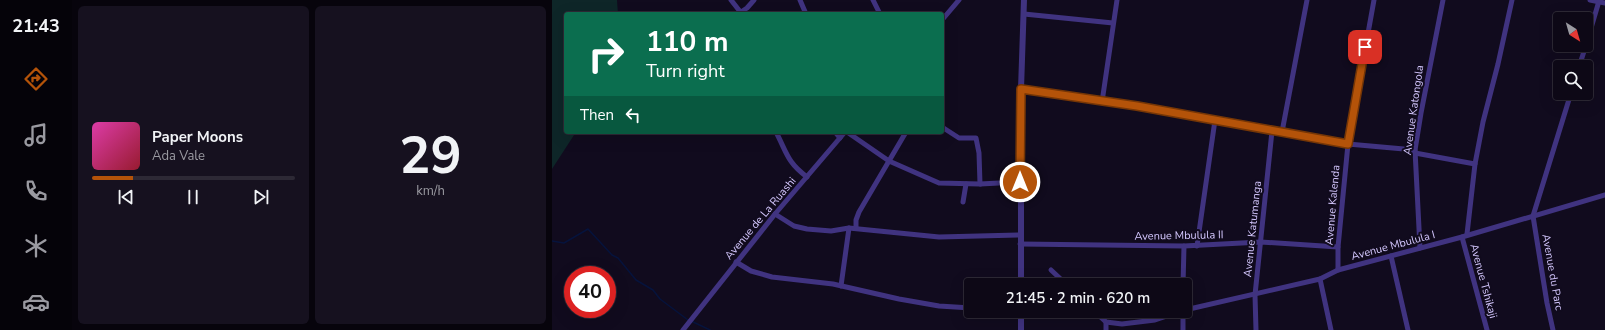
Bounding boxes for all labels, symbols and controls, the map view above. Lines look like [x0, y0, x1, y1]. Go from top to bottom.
north arrow [1553, 12, 1593, 52]
map controls [1553, 12, 1593, 100]
text: 21:43 [12, 14, 60, 38]
text: 110 m [646, 23, 729, 61]
icon: right [580, 28, 632, 80]
pin [1348, 30, 1382, 64]
icon: arrive [1354, 36, 1376, 58]
text: Turn right [646, 59, 725, 83]
button: search [1553, 60, 1593, 100]
street label: Avenue Katongola [1400, 64, 1427, 156]
icon: directions [22, 65, 50, 93]
icon: left [622, 104, 644, 126]
text: Then [580, 105, 614, 125]
text: 29 [399, 120, 462, 191]
icon: music [22, 121, 50, 149]
text: Paper Moons [152, 127, 243, 147]
text: Ada Vale [152, 147, 205, 165]
position arrow [999, 161, 1041, 203]
street label: Avenue Kalenda [1322, 164, 1343, 246]
street label: Avenue de La Ruashi [721, 174, 799, 263]
icon: phone [22, 177, 50, 205]
street label: Avenue Katumanga [1240, 180, 1265, 278]
text: km/h [416, 182, 445, 200]
icon: previous [115, 186, 137, 208]
icon: pause [182, 186, 204, 208]
icon: next [250, 186, 272, 208]
street label: Avenue Mbulula II [1134, 227, 1224, 244]
street label: Avenue Mbulula I [1349, 227, 1437, 264]
icon: climate [22, 232, 50, 260]
street label: Avenue du Parc [1538, 233, 1567, 311]
street label: Avenue Tshikaji [1466, 242, 1501, 320]
speed limit sign: 40 [564, 266, 616, 318]
icon: car [22, 288, 50, 316]
text: 21:45 · 2 min · 620 m [1006, 288, 1150, 308]

